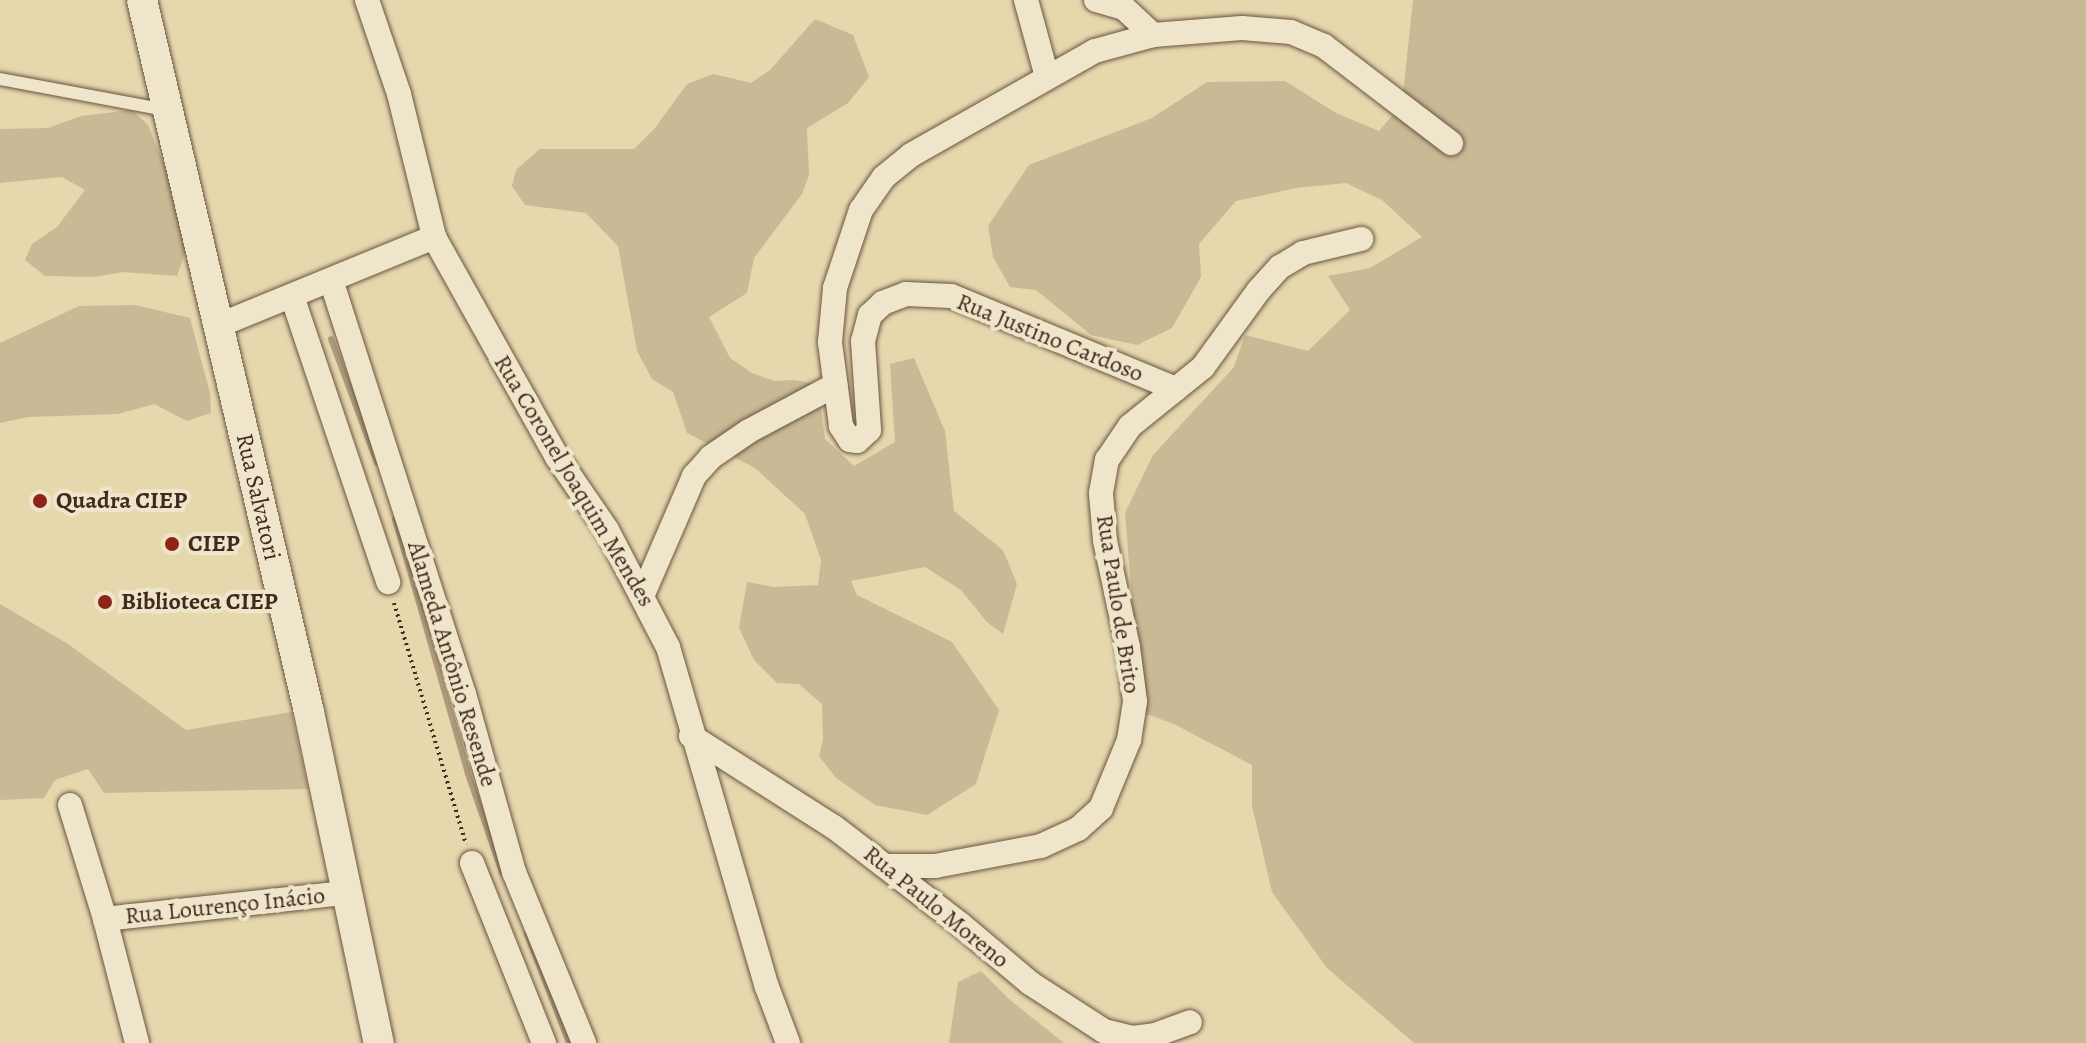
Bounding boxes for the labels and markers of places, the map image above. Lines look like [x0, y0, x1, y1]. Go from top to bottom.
place label: Quadra CIEP [56, 487, 187, 515]
marker: Quadra CIEP [31, 492, 49, 510]
place label: CIEP [188, 530, 240, 558]
marker: CIEP [163, 535, 181, 553]
place label: Biblioteca CIEP [121, 588, 278, 616]
marker: Biblioteca CIEP [96, 593, 114, 611]

